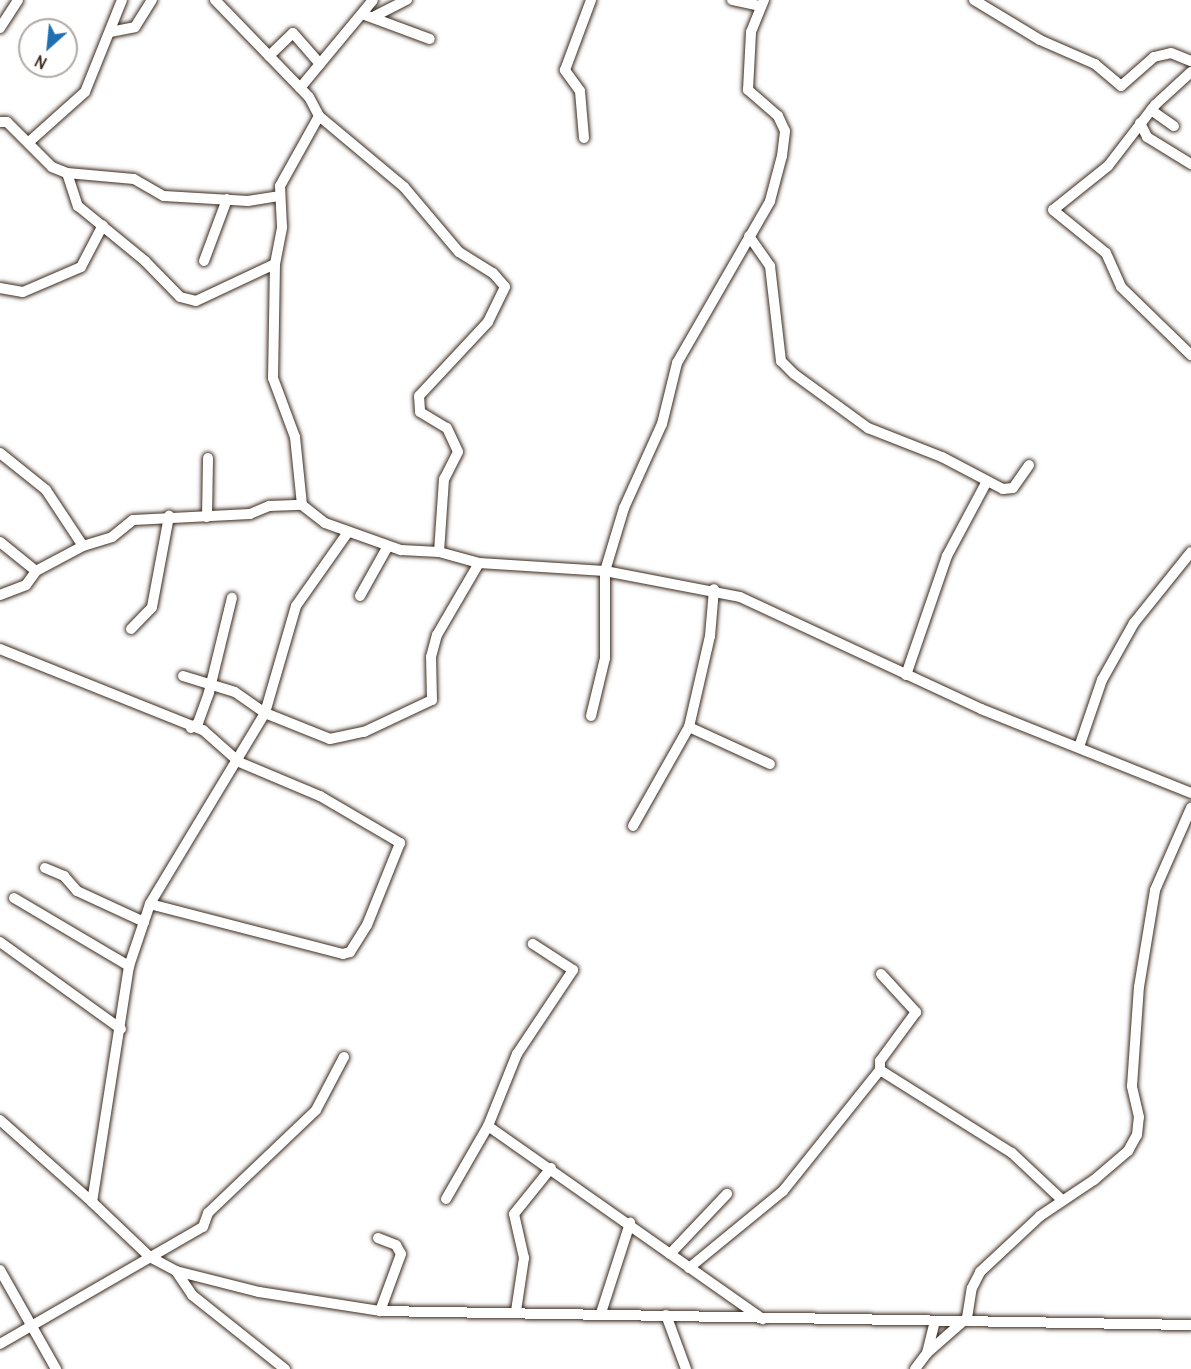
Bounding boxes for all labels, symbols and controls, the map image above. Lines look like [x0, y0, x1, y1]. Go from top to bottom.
north arrow [18, 18, 78, 78]
text: N [31, 51, 50, 74]

